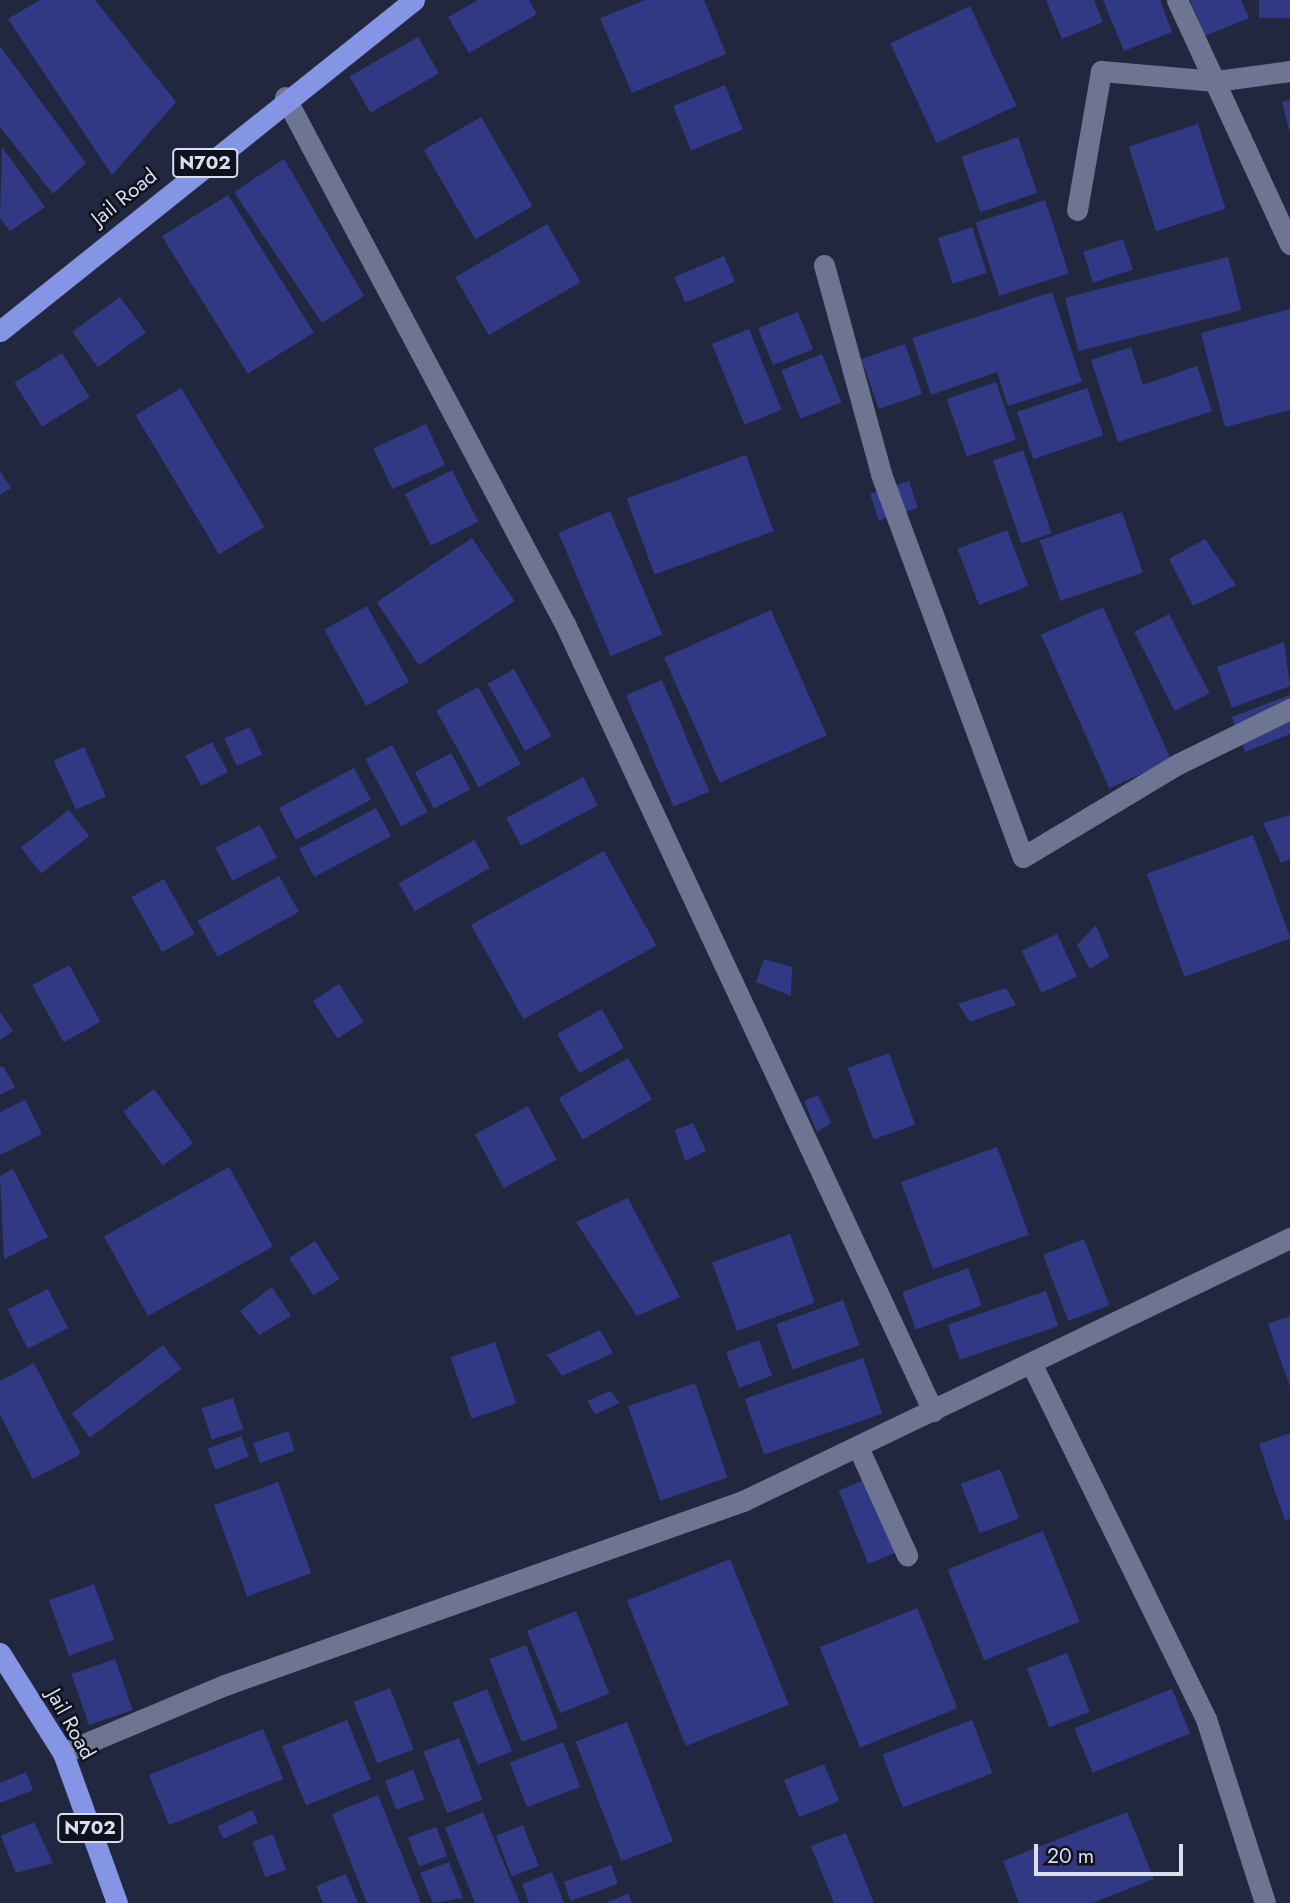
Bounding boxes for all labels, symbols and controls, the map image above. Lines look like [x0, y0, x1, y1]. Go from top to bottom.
road number: N702 [172, 148, 238, 178]
street label: Jail Road [86, 163, 162, 231]
street label: Jail Road [41, 1684, 101, 1764]
road number: N702 [57, 1812, 123, 1844]
scale bar [1038, 1829, 1187, 1873]
text: 20 m [1047, 1841, 1094, 1871]

